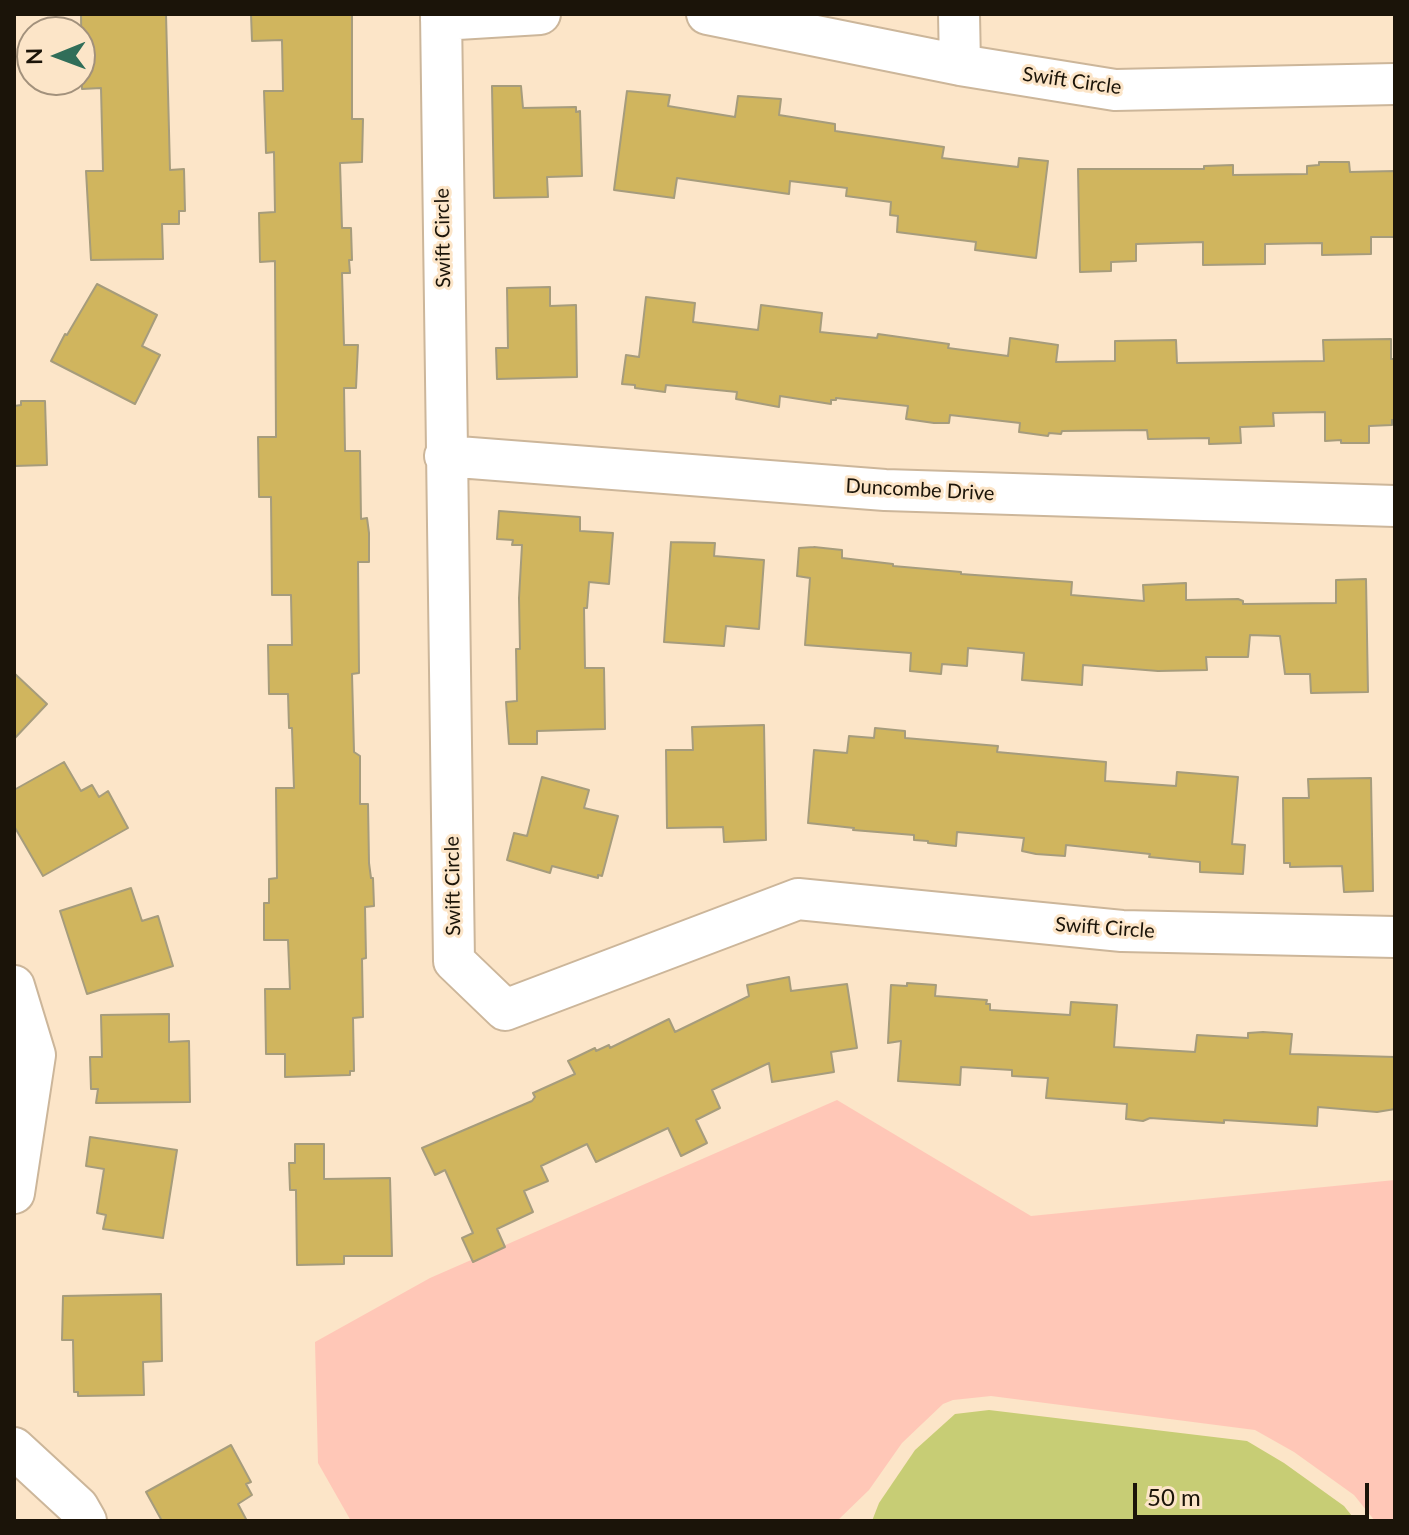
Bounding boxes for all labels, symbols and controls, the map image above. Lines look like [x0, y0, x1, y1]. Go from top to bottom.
north arrow [16, 16, 96, 96]
text: N [20, 48, 47, 65]
street label: Swift Circle [1021, 62, 1123, 100]
street label: Swift Circle [430, 188, 456, 288]
street label: Duncombe Drive [845, 474, 995, 506]
street label: Swift Circle [440, 836, 466, 936]
street label: Swift Circle [1054, 913, 1156, 943]
scale bar [1137, 1467, 1373, 1517]
text: 50 m [1147, 1482, 1201, 1511]

